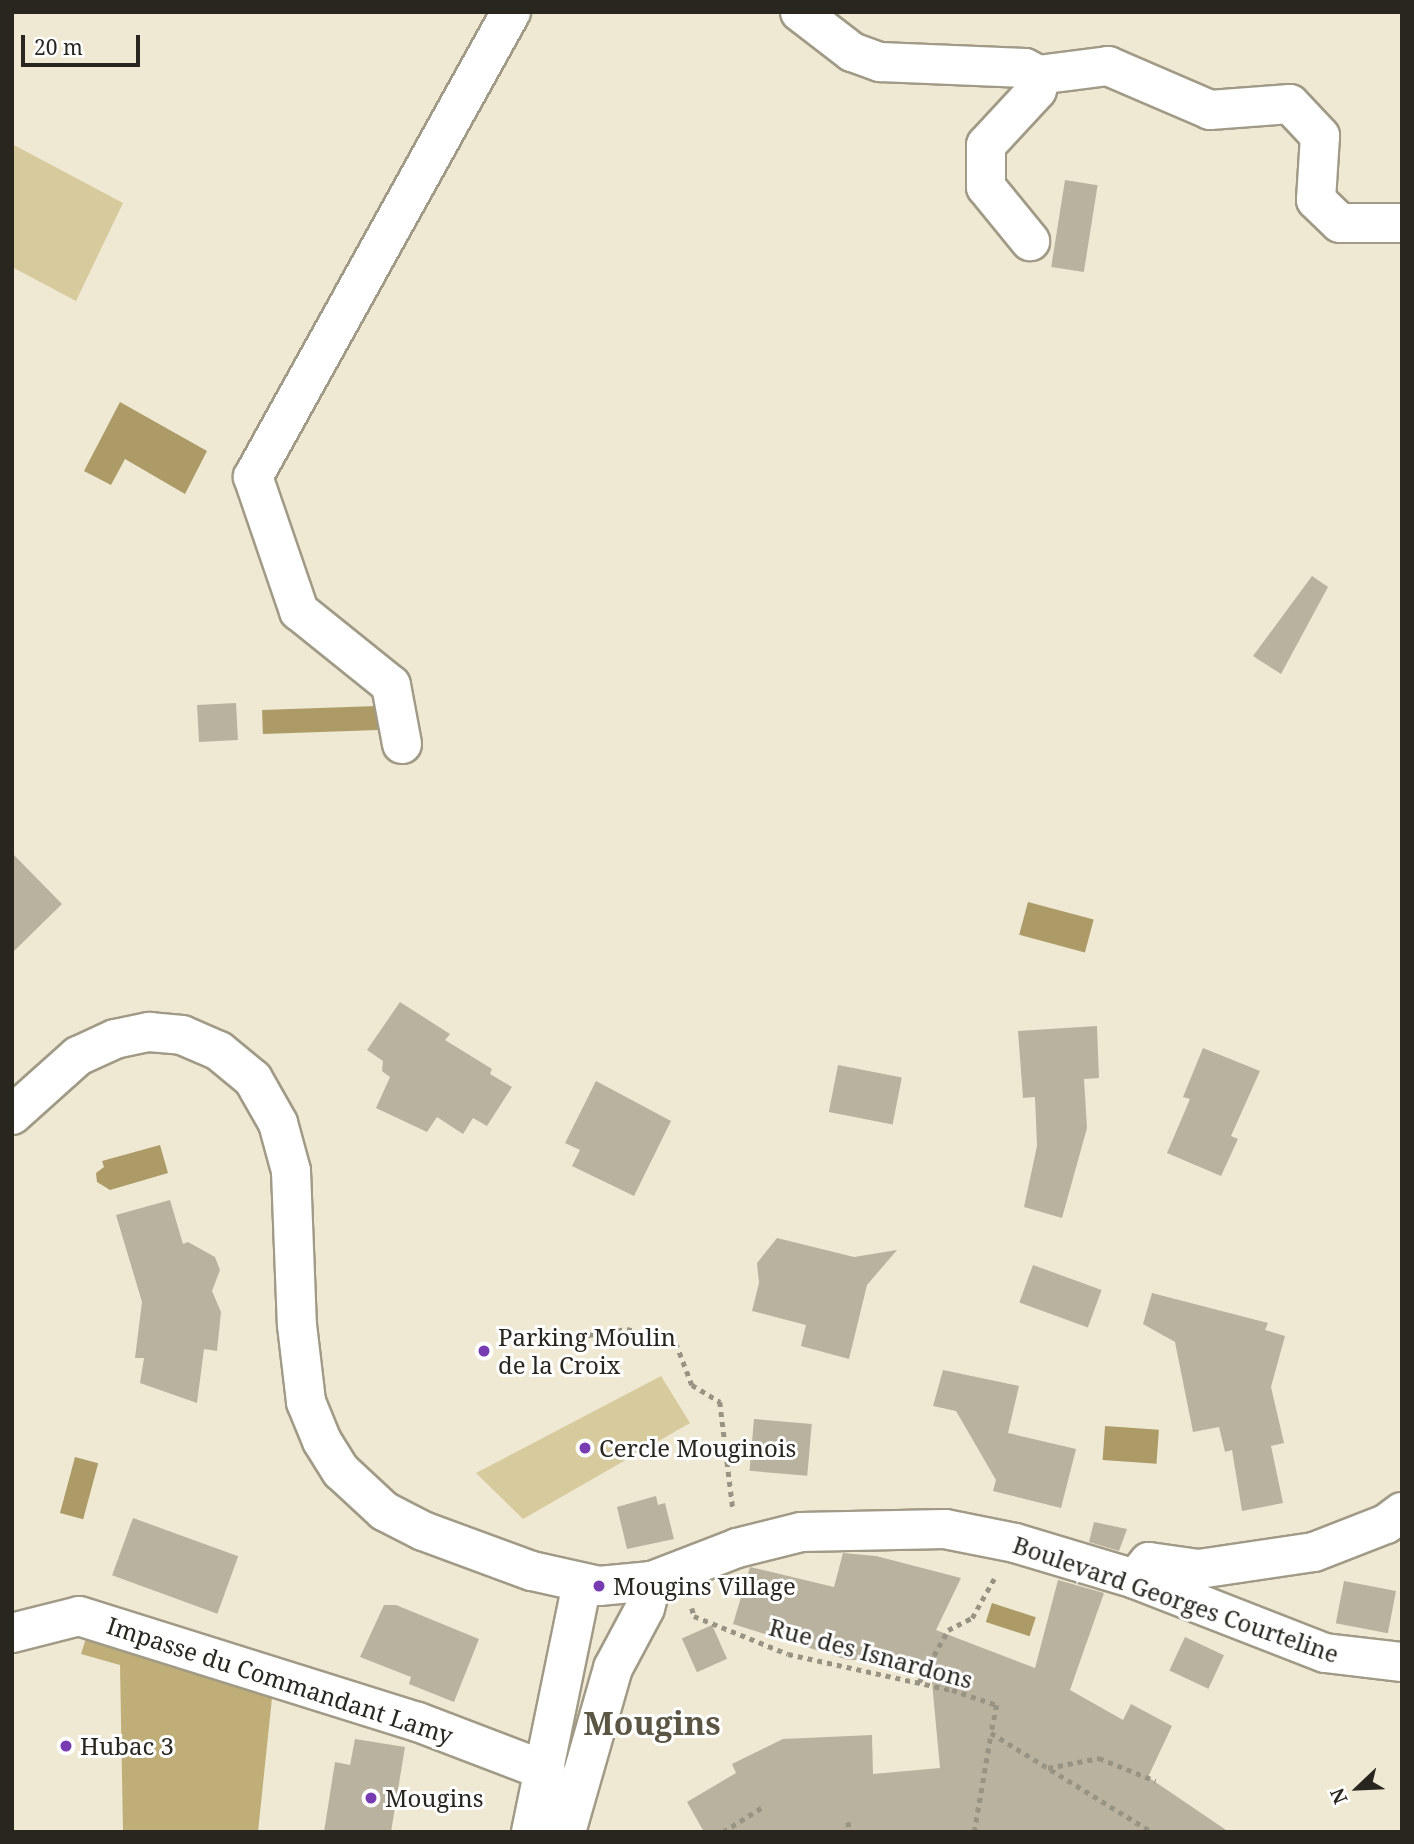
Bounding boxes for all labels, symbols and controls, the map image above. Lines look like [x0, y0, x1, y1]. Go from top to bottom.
scale bar [24, 21, 144, 65]
text: 20 m [34, 33, 83, 61]
place label: Parking Moulin de la Croix [498, 1323, 676, 1379]
marker: Parking Moulin de la Croix [476, 1343, 492, 1359]
place label: Cercle Mouginois [599, 1434, 796, 1462]
marker: Cercle Mouginois [577, 1440, 593, 1456]
street label: Boulevard Georges Courteline [1009, 1530, 1343, 1668]
place label: Mougins Village [613, 1572, 796, 1600]
marker: Mougins Village [591, 1578, 607, 1594]
street label: Impasse du Commandant Lamy [103, 1610, 457, 1750]
street label: Rue des Isnardons [766, 1612, 976, 1694]
district label: Mougins [583, 1704, 721, 1742]
place label: Hubac 3 [80, 1732, 174, 1760]
marker: Hubac 3 [58, 1738, 74, 1754]
north arrow [1323, 1753, 1393, 1823]
place label: Mougins [385, 1784, 483, 1812]
text: N [1324, 1784, 1354, 1808]
marker: Mougins [363, 1790, 379, 1806]

